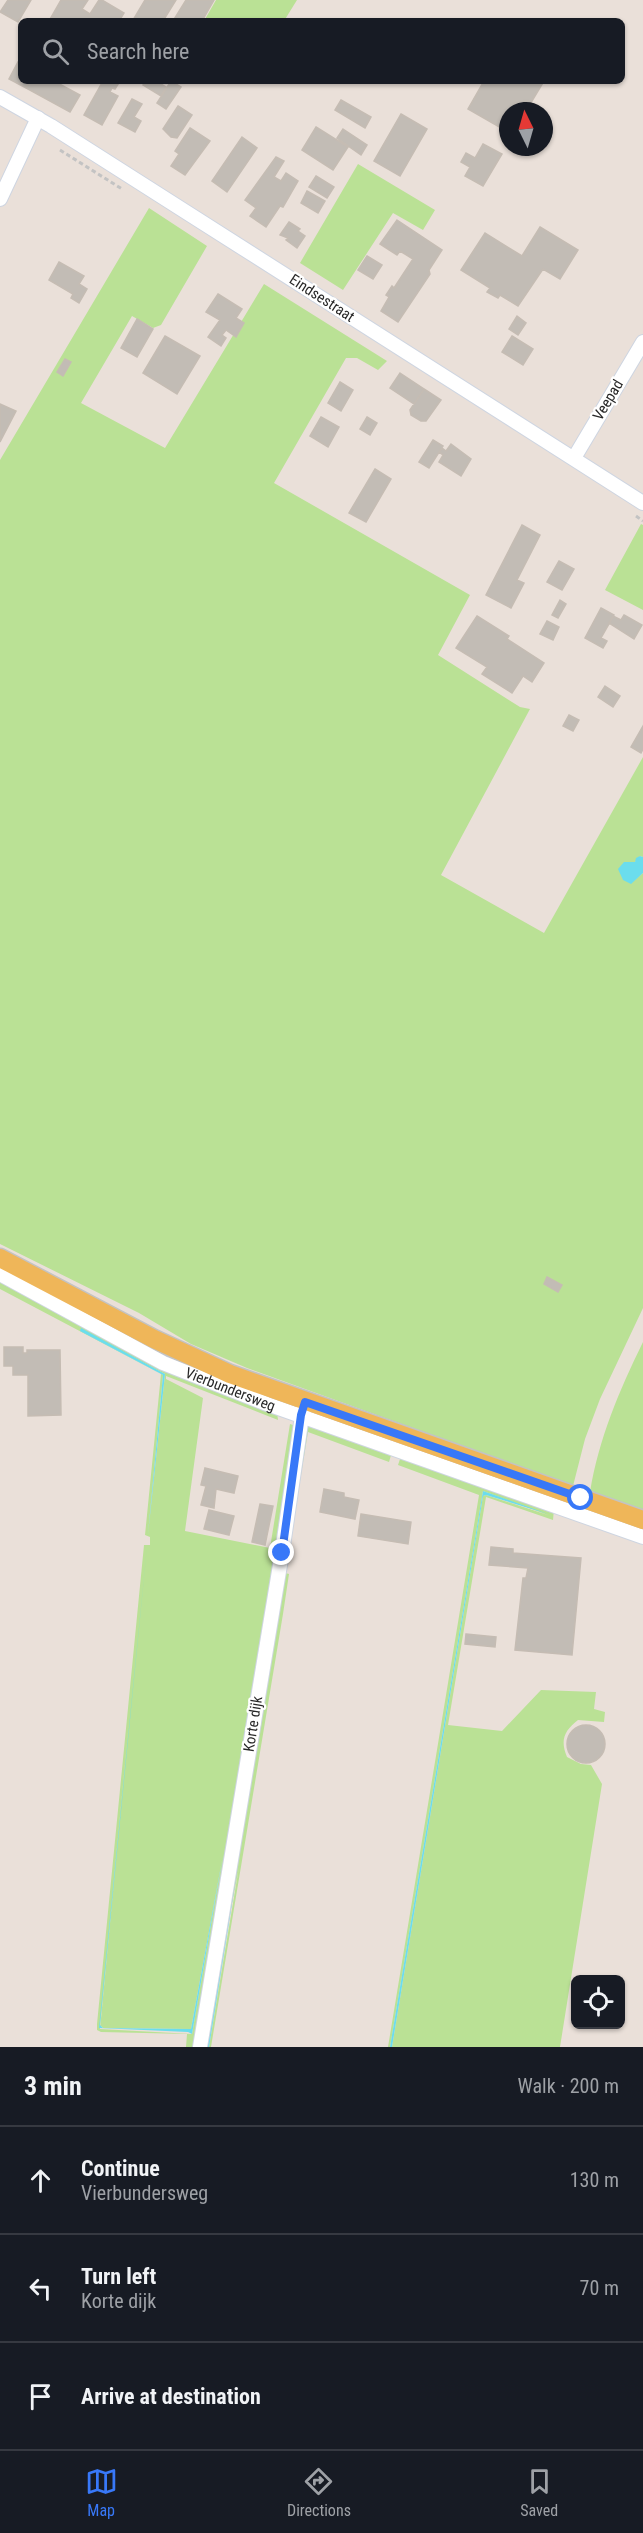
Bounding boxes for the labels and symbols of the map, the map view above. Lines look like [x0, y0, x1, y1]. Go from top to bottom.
north arrow [499, 102, 553, 156]
street label: Eindsestraat [286, 270, 358, 326]
street label: Veepad [589, 376, 627, 424]
street label: Vierbundersweg [183, 1364, 278, 1415]
route start [567, 1484, 593, 1510]
route end [268, 1539, 294, 1565]
street label: Korte dijk [240, 1695, 266, 1753]

